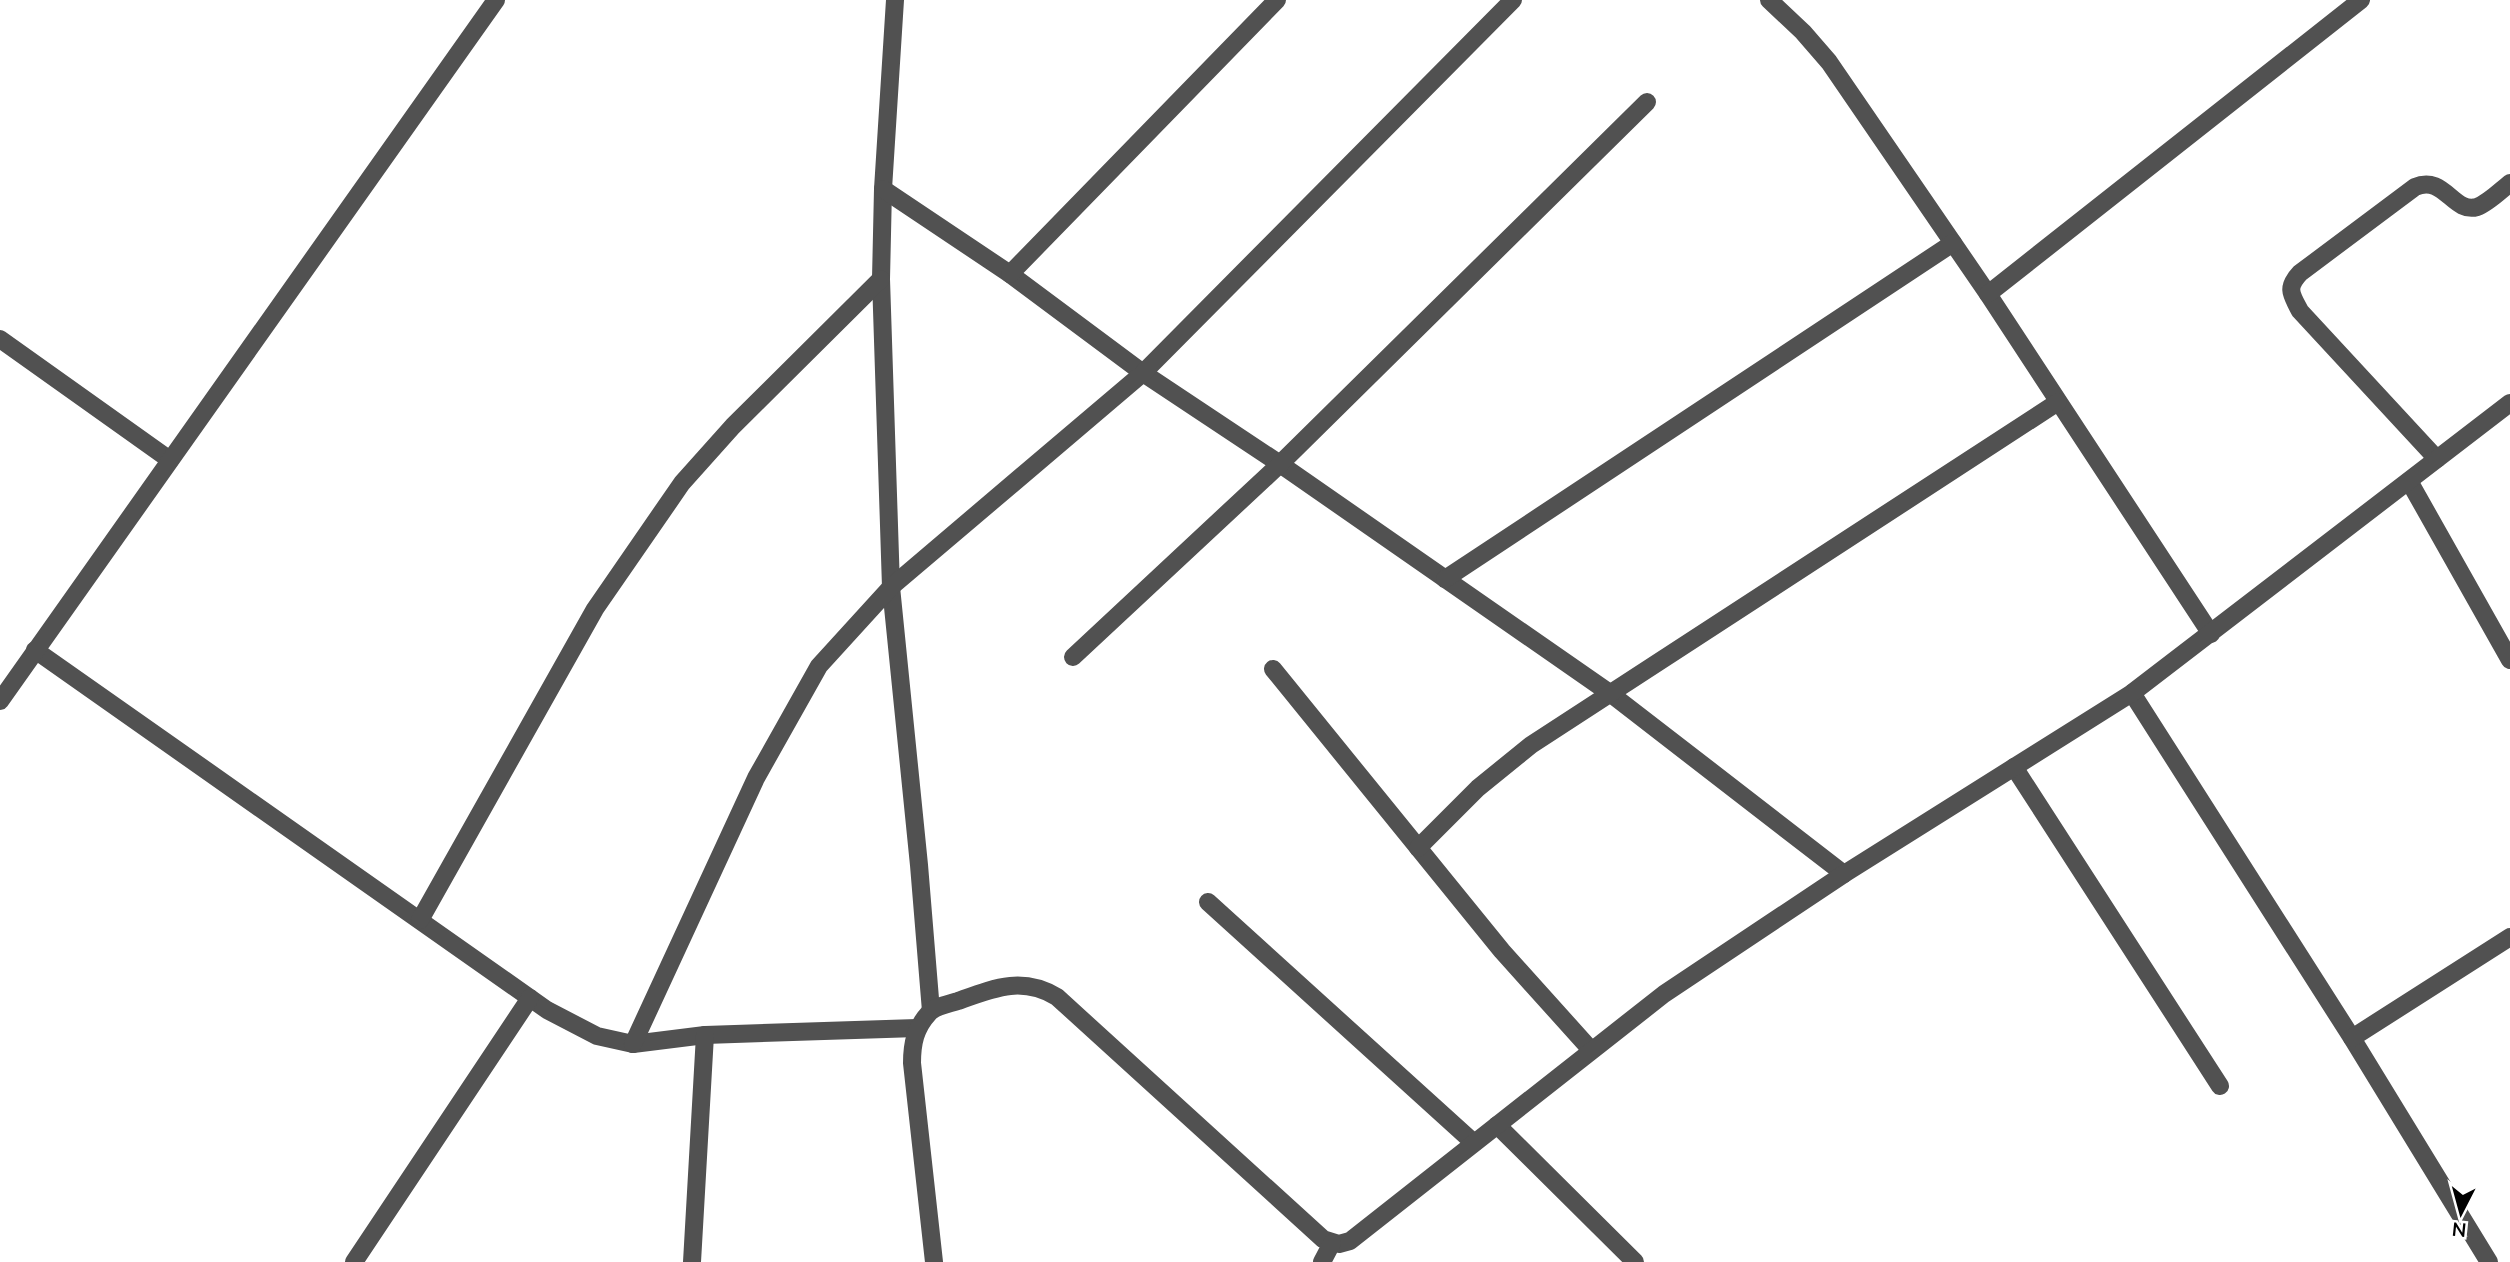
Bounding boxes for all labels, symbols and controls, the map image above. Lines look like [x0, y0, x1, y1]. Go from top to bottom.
north arrow [2426, 1178, 2496, 1248]
text: N [2451, 1217, 2468, 1243]

